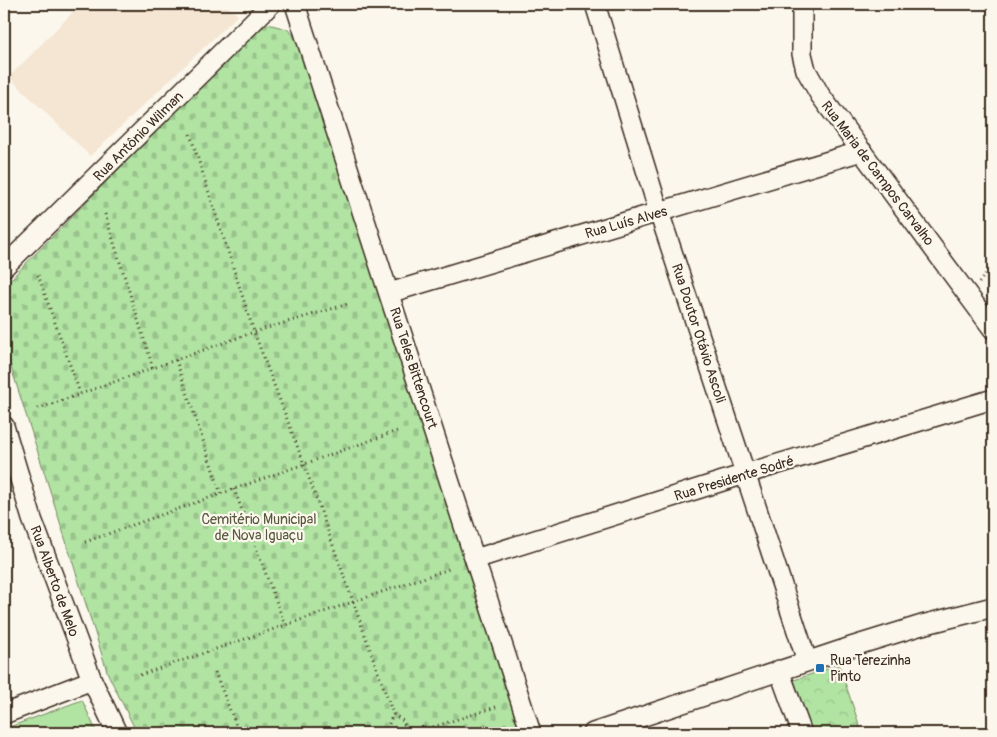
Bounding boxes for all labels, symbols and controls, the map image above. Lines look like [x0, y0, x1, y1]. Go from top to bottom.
street label: Rua Antônio Wilman [90, 88, 187, 185]
street label: Rua Maria de Campos Carvalho [818, 98, 938, 249]
street label: Rua Luís Alves [583, 202, 670, 242]
street label: Rua Doutor Otávio Ascoli [668, 261, 729, 405]
street label: Rua Teles Bittencourt [386, 305, 441, 431]
street label: Rua Presidente Sodré [672, 452, 796, 505]
park label: Cemitério Municipal de Nova Iguaçu [201, 511, 317, 544]
street label: Rua Alberto de Melo [27, 523, 83, 639]
place label: Rua Terezinha Pinto [830, 652, 911, 685]
marker: Rua Terezinha Pinto [814, 662, 826, 674]

